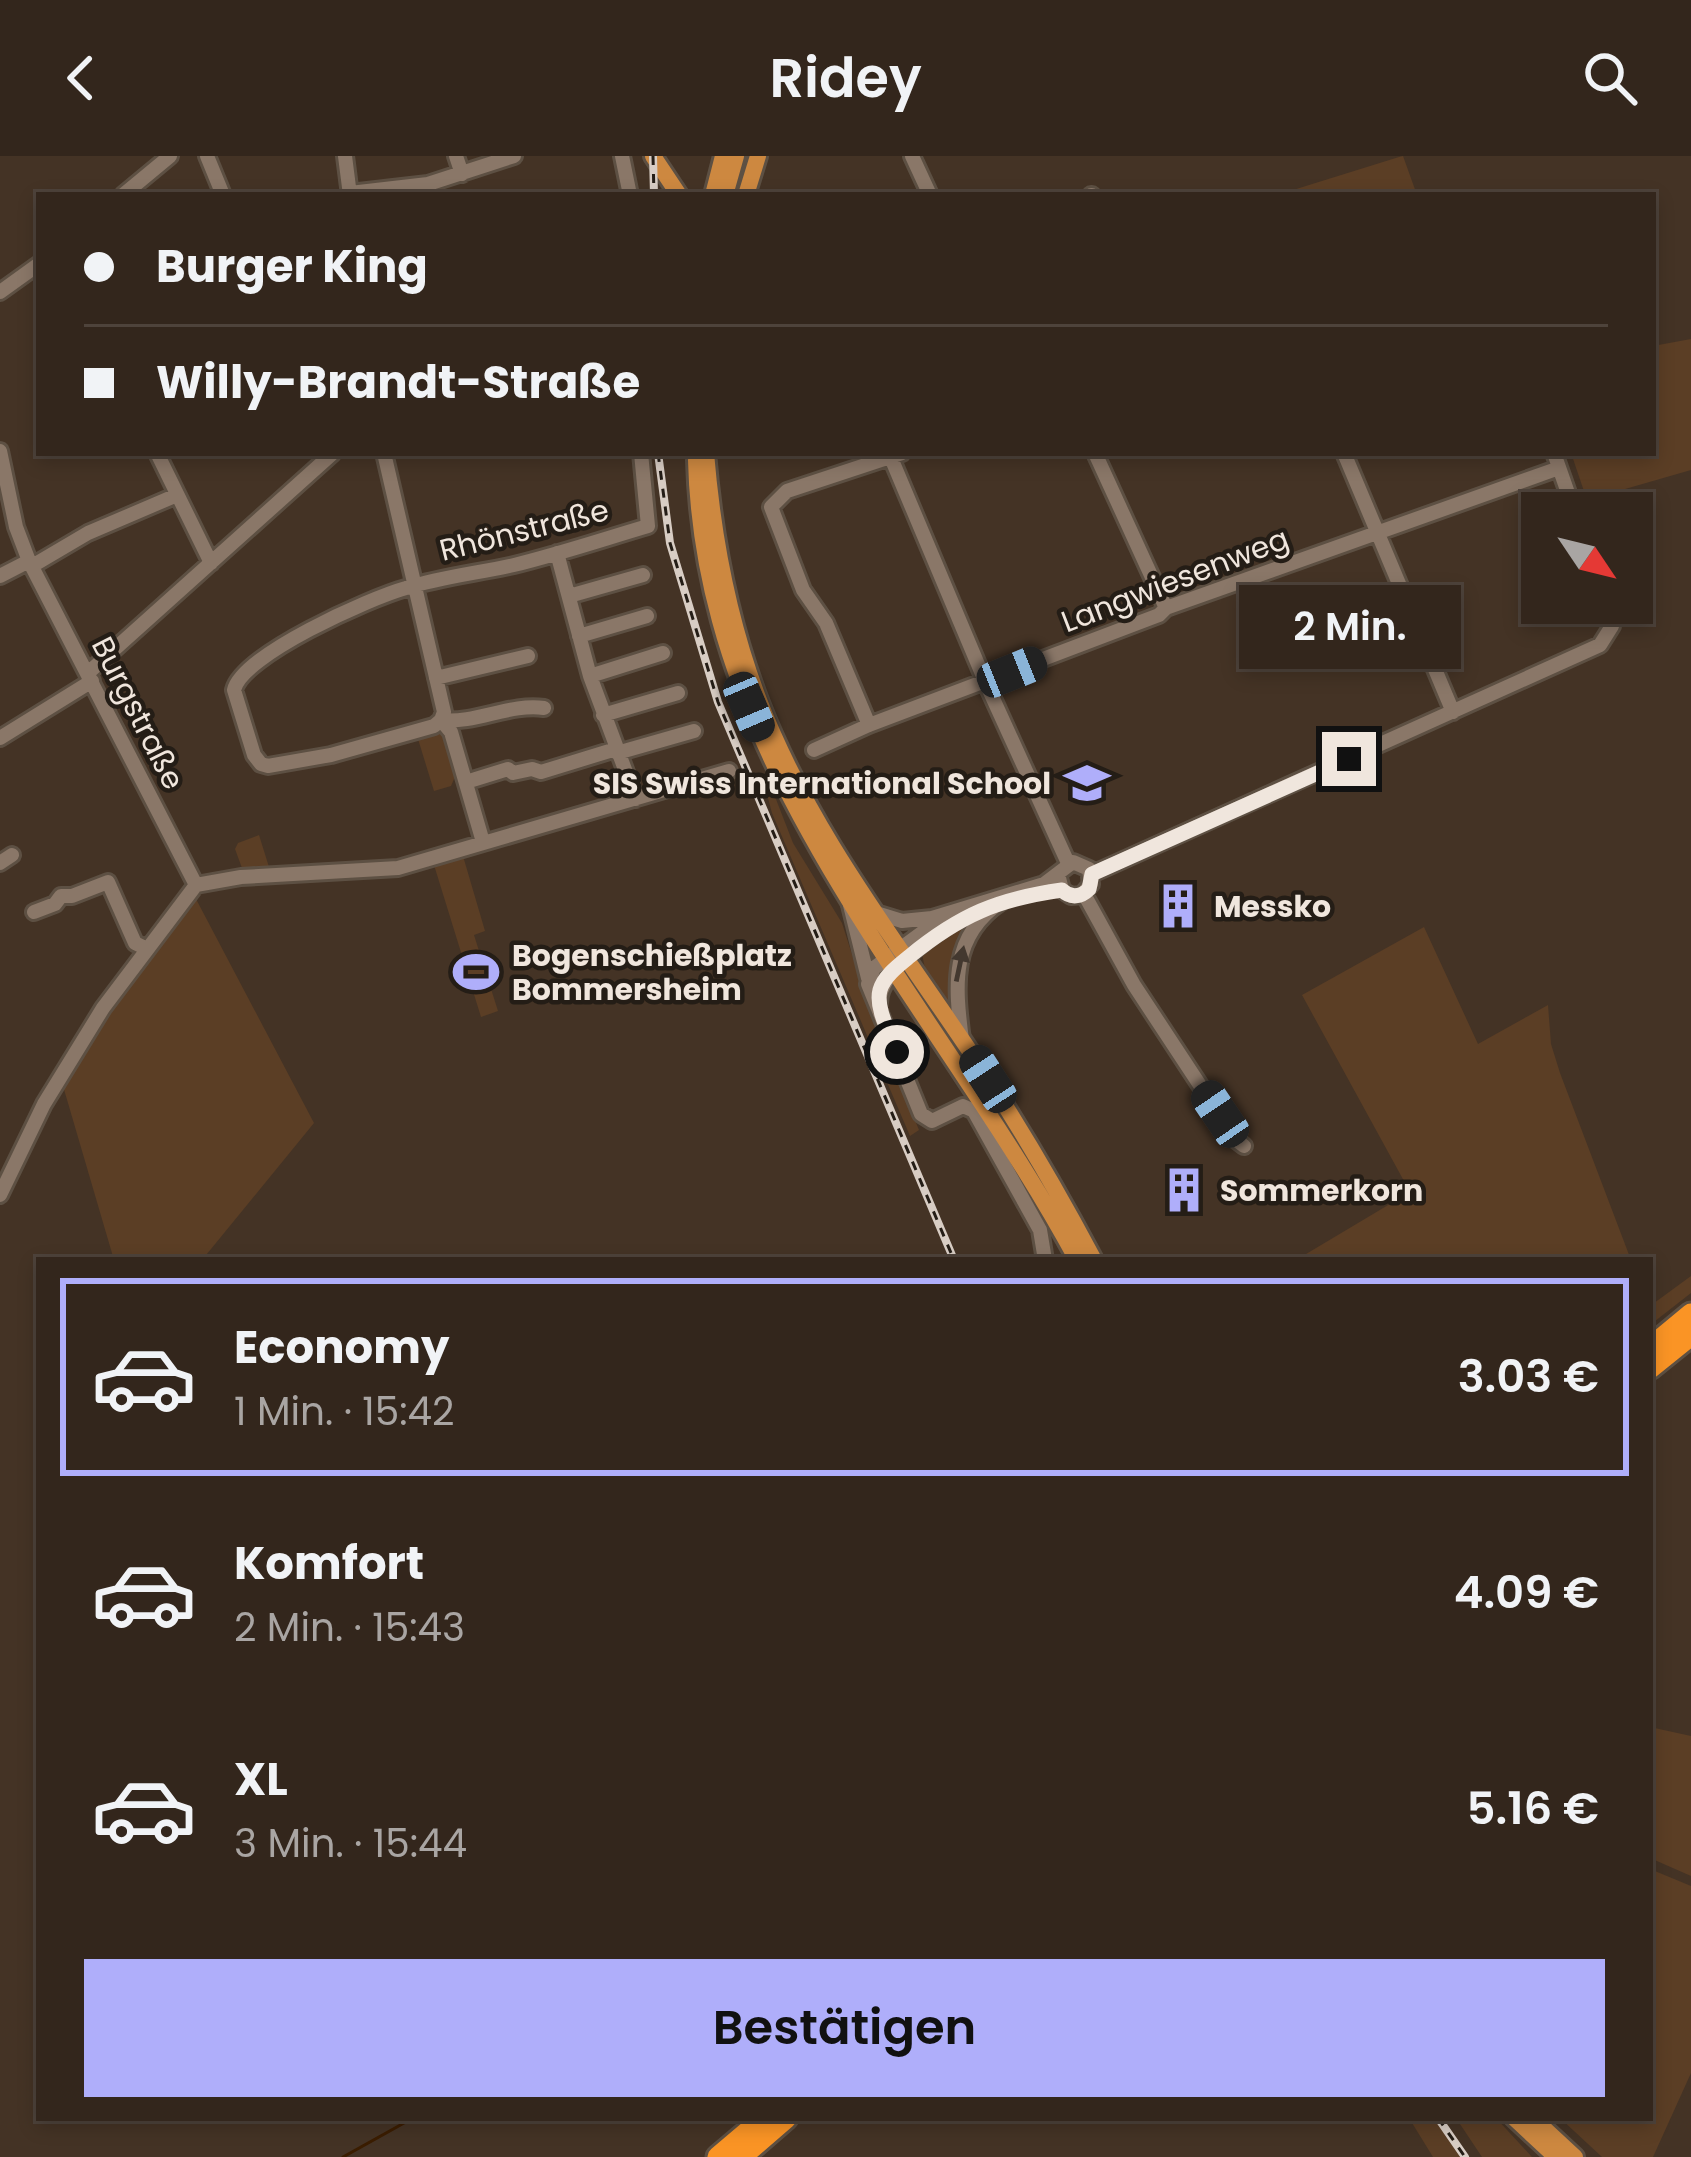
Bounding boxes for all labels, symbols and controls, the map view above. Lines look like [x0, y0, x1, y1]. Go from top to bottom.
text: Ridey [769, 40, 922, 116]
icon: back [48, 45, 114, 111]
icon: search [1577, 45, 1643, 111]
text: Burger King [156, 235, 428, 298]
text: Willy-Brandt-Straße [156, 351, 640, 414]
street label: Rhönstraße [435, 488, 613, 572]
north arrow [1521, 492, 1653, 624]
map controls [1521, 492, 1653, 624]
street label: Langwiesenweg [1055, 517, 1295, 643]
callout: 2 Min. [1238, 585, 1460, 669]
text: 2 Min. [1293, 599, 1407, 654]
street label: Burgstraße [81, 629, 195, 797]
car [972, 642, 1052, 702]
car [718, 667, 780, 747]
route end [1322, 732, 1376, 786]
school or university icon: SIS Swiss International School [1062, 758, 1112, 808]
place label: SIS Swiss International School [593, 762, 1051, 805]
building icon: Messko [1153, 881, 1203, 931]
place label: Messko [1214, 885, 1331, 928]
place label: Bogenschießplatz Bommersheim [512, 934, 792, 1011]
one-way arrow [951, 944, 970, 982]
sports icon: Bogenschießplatz Bommersheim [451, 947, 501, 997]
route start [870, 1025, 924, 1079]
car [953, 1039, 1023, 1119]
car [1185, 1074, 1255, 1154]
building icon: Sommerkorn [1159, 1165, 1209, 1215]
place label: Sommerkorn [1220, 1169, 1423, 1212]
text: Economy [234, 1316, 449, 1379]
icon: car [90, 1323, 198, 1431]
text: 3.03 € [1458, 1345, 1599, 1408]
text: 1 Min. · 15:42 [234, 1384, 455, 1439]
text: Komfort [234, 1532, 424, 1595]
icon: car [90, 1539, 198, 1647]
text: 4.09 € [1454, 1561, 1599, 1624]
text: 2 Min. · 15:43 [234, 1600, 465, 1655]
text: XL [234, 1748, 288, 1811]
icon: car [90, 1755, 198, 1863]
text: 5.16 € [1467, 1777, 1599, 1840]
text: 3 Min. · 15:44 [234, 1816, 467, 1871]
button: Bestätigen [84, 1959, 1605, 2097]

